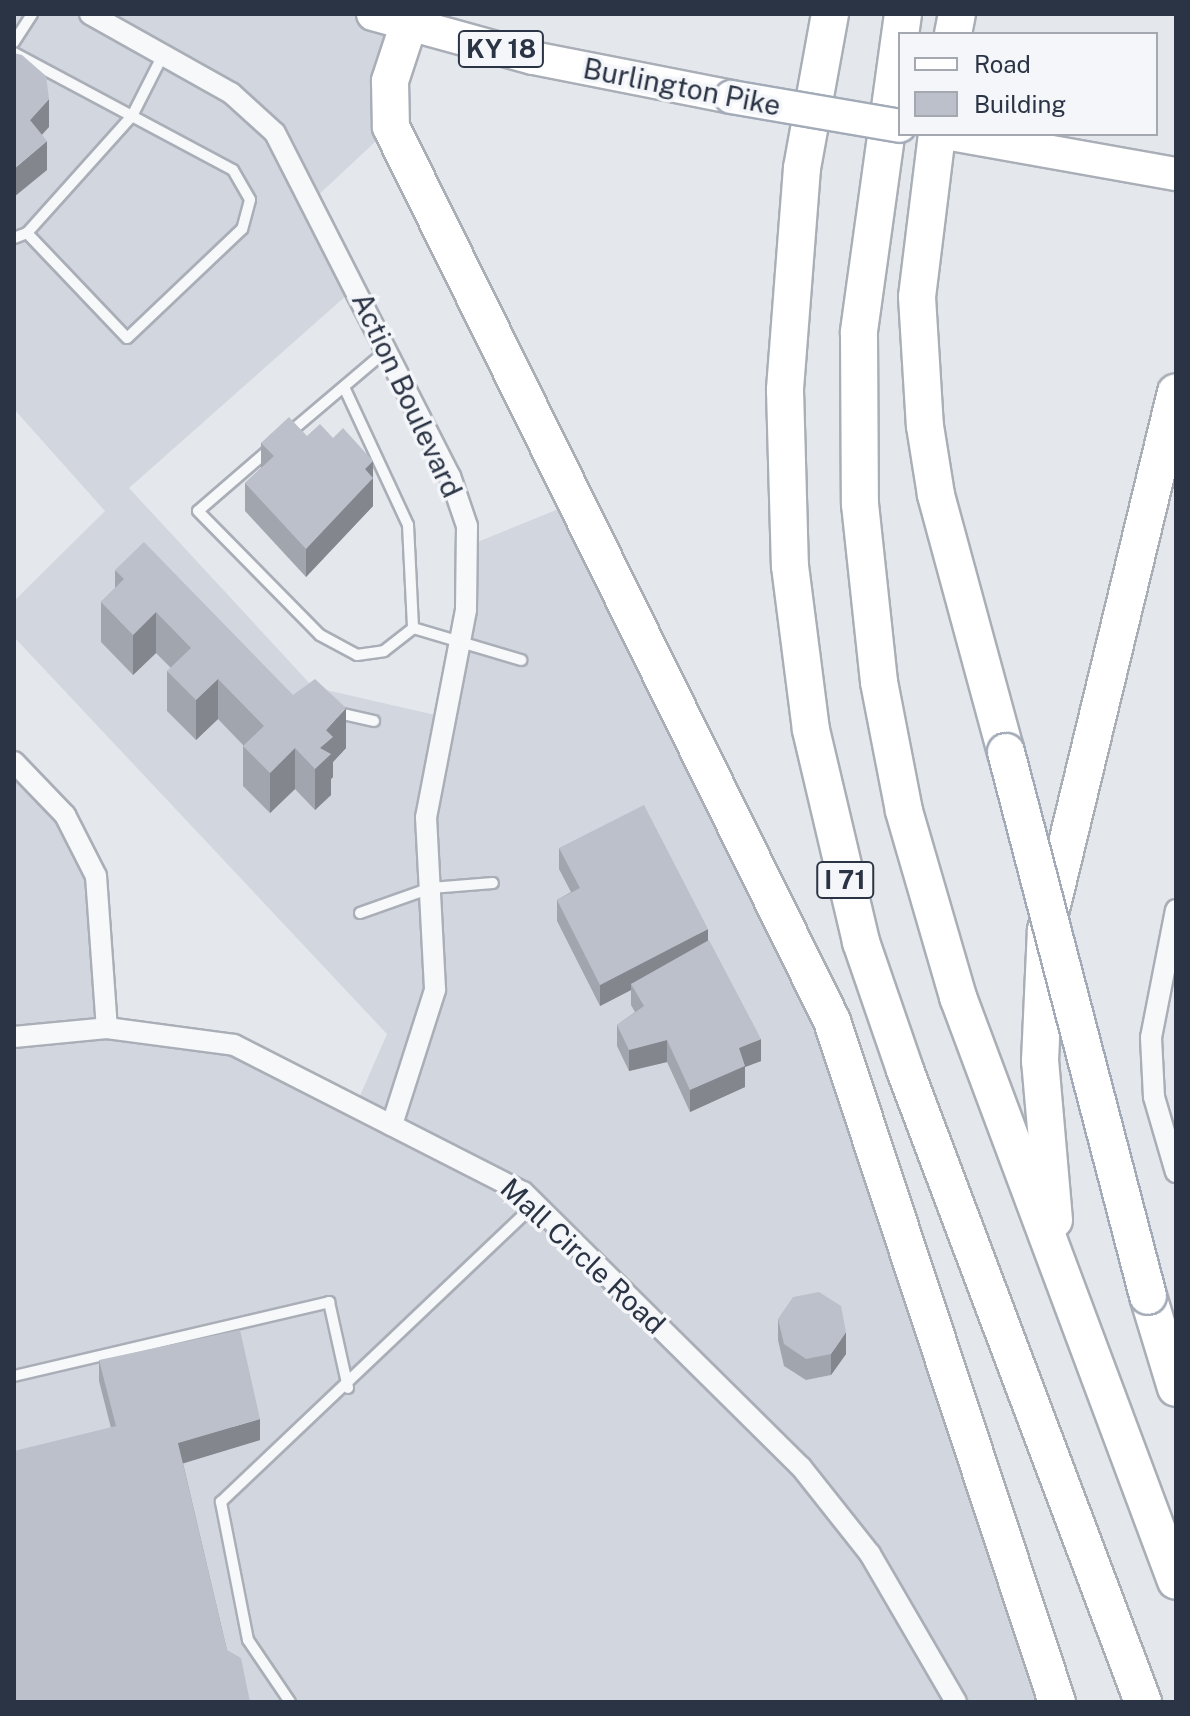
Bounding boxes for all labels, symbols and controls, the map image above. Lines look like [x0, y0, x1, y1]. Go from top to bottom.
road number: KY 18 [457, 27, 545, 71]
legend [898, 32, 1158, 136]
text: Road [974, 50, 1031, 78]
street label: Burlington Pike [580, 51, 784, 123]
text: Building [974, 90, 1066, 118]
street label: Action Boulevard [345, 287, 469, 503]
road number: I 71 [815, 858, 875, 902]
street label: Mall Circle Road [494, 1171, 672, 1341]

